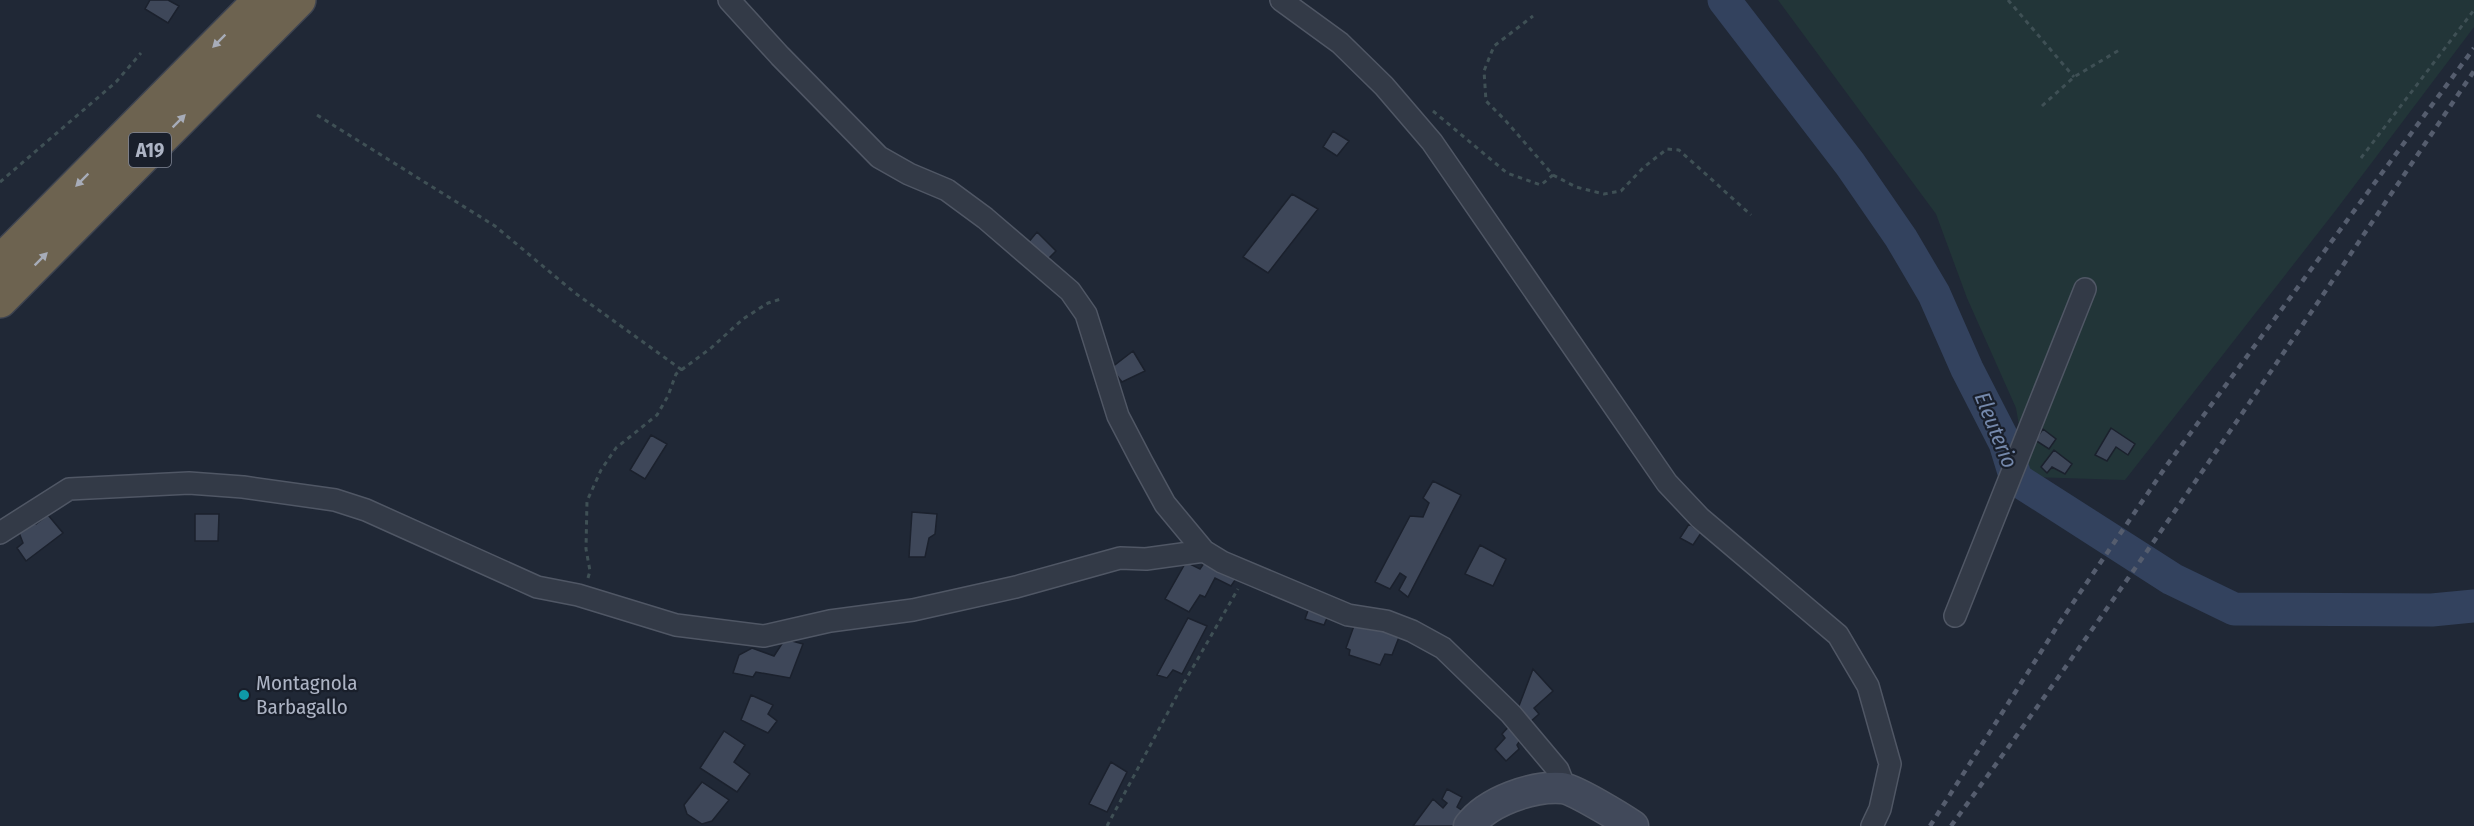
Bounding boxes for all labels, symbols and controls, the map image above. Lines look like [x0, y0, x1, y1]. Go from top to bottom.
one-way arrow [213, 34, 227, 48]
one-way arrow [171, 114, 186, 128]
road number: A19 [129, 133, 171, 167]
one-way arrow [75, 172, 89, 186]
one-way arrow [34, 253, 48, 267]
water label: Eleuterio [1969, 388, 2023, 472]
place label: Montagnola Barbagallo [256, 670, 358, 720]
marker: Montagnola Barbagallo [237, 688, 251, 702]

